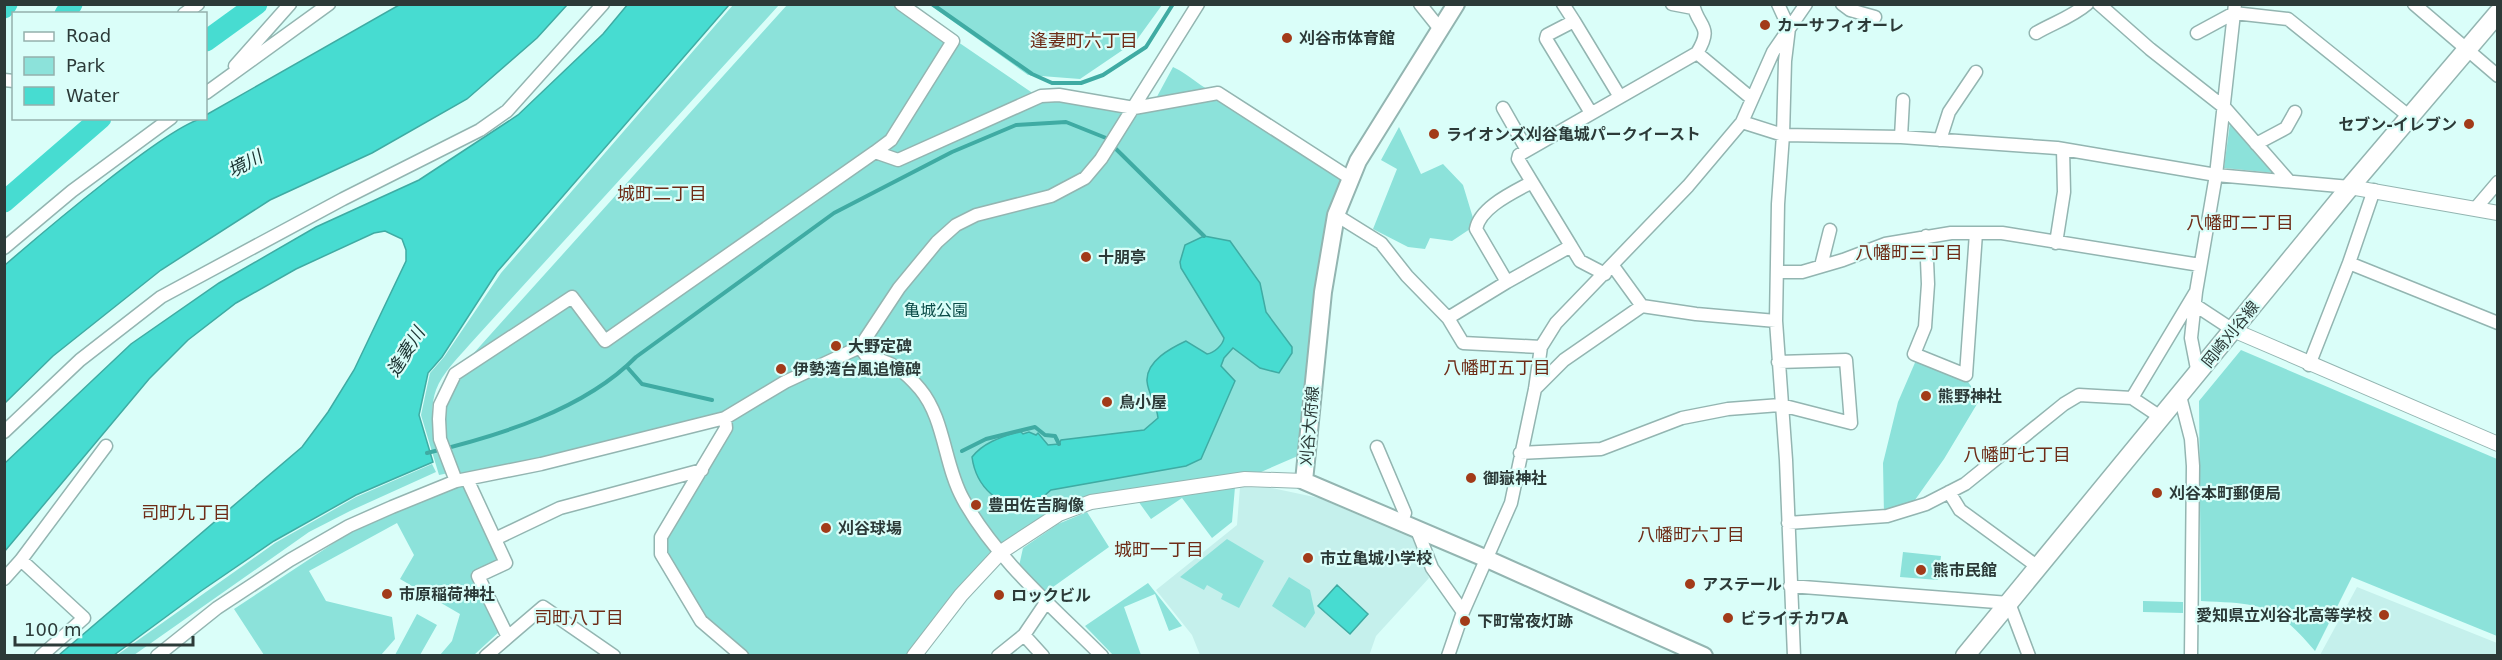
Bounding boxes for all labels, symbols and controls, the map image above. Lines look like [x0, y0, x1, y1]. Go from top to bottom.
legend [12, 12, 207, 120]
place label: カーサフィオーレ [1777, 16, 1904, 35]
marker: カーサフィオーレ [1758, 18, 1772, 32]
text: Road [66, 25, 111, 46]
place label: 刈谷市体育館 [1299, 29, 1395, 48]
district label: 逢妻町六丁目 [1030, 30, 1138, 51]
marker: 刈谷市体育館 [1280, 31, 1294, 45]
text: Park [66, 55, 105, 76]
text: Water [66, 85, 120, 106]
place label: セブン-イレブン [2338, 115, 2457, 134]
marker: セブン-イレブン [2462, 117, 2476, 131]
place label: ライオンズ刈谷亀城パークイースト [1446, 125, 1701, 144]
marker: ライオンズ刈谷亀城パークイースト [1427, 127, 1441, 141]
water label: 境川 [224, 145, 267, 181]
district label: 城町二丁目 [617, 183, 707, 204]
district label: 八幡町二丁目 [2186, 212, 2294, 233]
district label: 八幡町三丁目 [1855, 242, 1963, 263]
place label: 十朋亭 [1098, 248, 1146, 267]
marker: 十朋亭 [1079, 250, 1093, 264]
street label: 岡崎刈谷線 [2198, 297, 2263, 371]
park label: 亀城公園 [904, 301, 968, 320]
water label: 逢妻川 [382, 322, 430, 380]
place label: 大野定碑 [848, 337, 912, 356]
marker: 大野定碑 [829, 339, 843, 353]
district label: 八幡町五丁目 [1443, 357, 1551, 378]
place label: 伊勢湾台風追憶碑 [792, 360, 921, 379]
marker: 伊勢湾台風追憶碑 [774, 362, 788, 376]
street label: 刈谷大府線 [1297, 385, 1322, 467]
place label: 熊野神社 [1938, 387, 2002, 406]
marker: 熊野神社 [1919, 389, 1933, 403]
place label: 鳥小屋 [1119, 393, 1167, 412]
marker: 鳥小屋 [1100, 395, 1114, 409]
district label: 八幡町七丁目 [1963, 444, 2071, 465]
place label: 御嶽神社 [1483, 469, 1547, 488]
marker: 御嶽神社 [1464, 471, 1478, 485]
place label: 刈谷本町郵便局 [2169, 484, 2281, 503]
marker: 刈谷本町郵便局 [2150, 486, 2164, 500]
place label: 豊田佐吉胸像 [988, 496, 1084, 515]
marker: 豊田佐吉胸像 [969, 498, 983, 512]
district label: 司町九丁目 [141, 502, 231, 523]
place label: 刈谷球場 [838, 519, 902, 538]
marker: 刈谷球場 [819, 521, 833, 535]
district label: 八幡町六丁目 [1637, 524, 1745, 545]
district label: 城町一丁目 [1114, 539, 1204, 560]
place label: 市立亀城小学校 [1320, 549, 1432, 568]
marker: 市立亀城小学校 [1301, 551, 1315, 565]
place label: 熊市民館 [1933, 561, 1997, 580]
marker: 熊市民館 [1914, 563, 1928, 577]
place label: アステール [1702, 575, 1782, 594]
marker: アステール [1683, 577, 1697, 591]
place label: 市原稲荷神社 [399, 585, 495, 604]
place label: ロックビル [1011, 586, 1091, 605]
marker: 市原稲荷神社 [380, 587, 394, 601]
marker: ロックビル [992, 588, 1006, 602]
place label: 愛知県立刈谷北高等学校 [2196, 606, 2372, 625]
district label: 司町八丁目 [534, 607, 624, 628]
marker: 愛知県立刈谷北高等学校 [2377, 608, 2391, 622]
scale bar [15, 609, 194, 647]
place label: ビライチカワA [1740, 609, 1849, 628]
marker: ビライチカワA [1721, 611, 1735, 625]
place label: 下町常夜灯跡 [1477, 612, 1573, 631]
marker: 下町常夜灯跡 [1458, 614, 1472, 628]
text: 100 m [24, 619, 82, 640]

